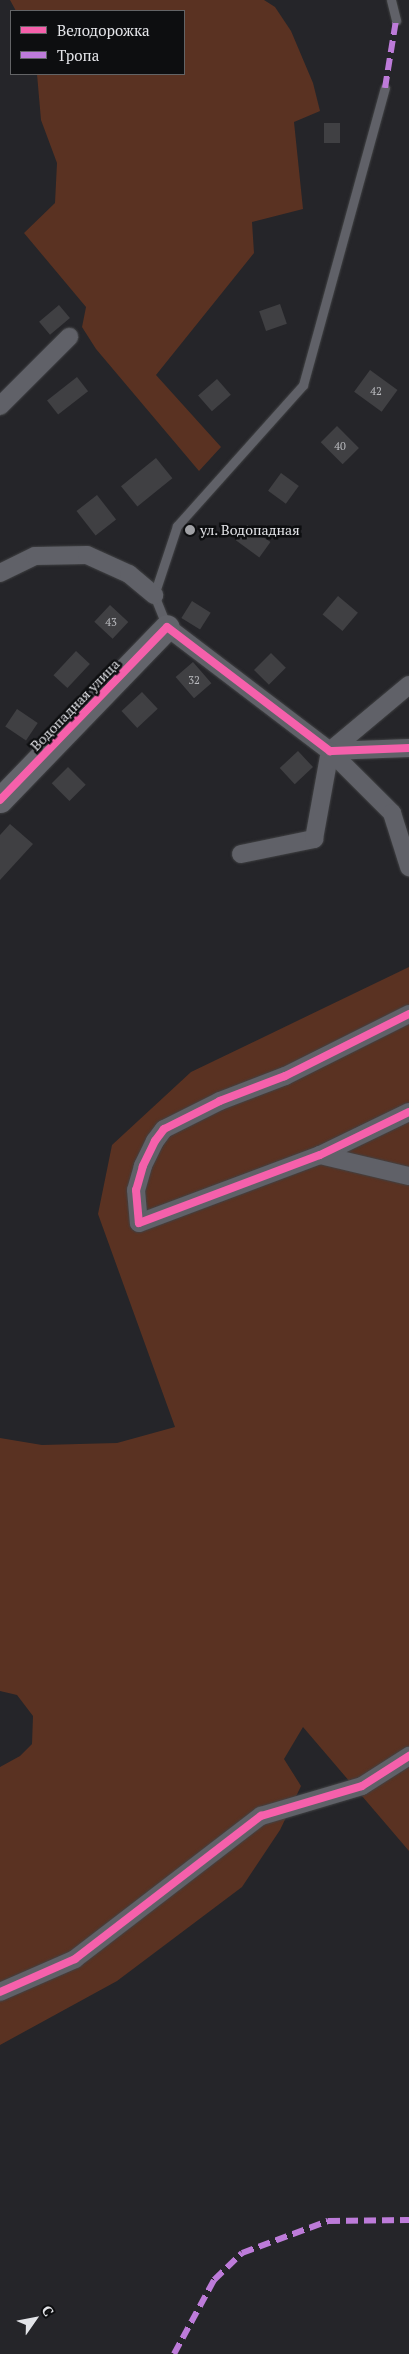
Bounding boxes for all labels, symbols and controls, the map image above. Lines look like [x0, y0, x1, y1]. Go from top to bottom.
legend [10, 10, 185, 75]
text: Велодорожка [57, 20, 150, 40]
text: Тропа [57, 45, 99, 65]
house number: 42 [370, 384, 382, 398]
house number: 40 [334, 439, 346, 453]
place label: ул. Водопадная [200, 522, 300, 538]
marker: ул. Водопадная [184, 524, 196, 536]
house number: 43 [105, 615, 117, 629]
street label: Водопадная улица [27, 656, 123, 754]
house number: 32 [188, 673, 200, 687]
north arrow [10, 2294, 60, 2344]
text: С [38, 2302, 58, 2320]

